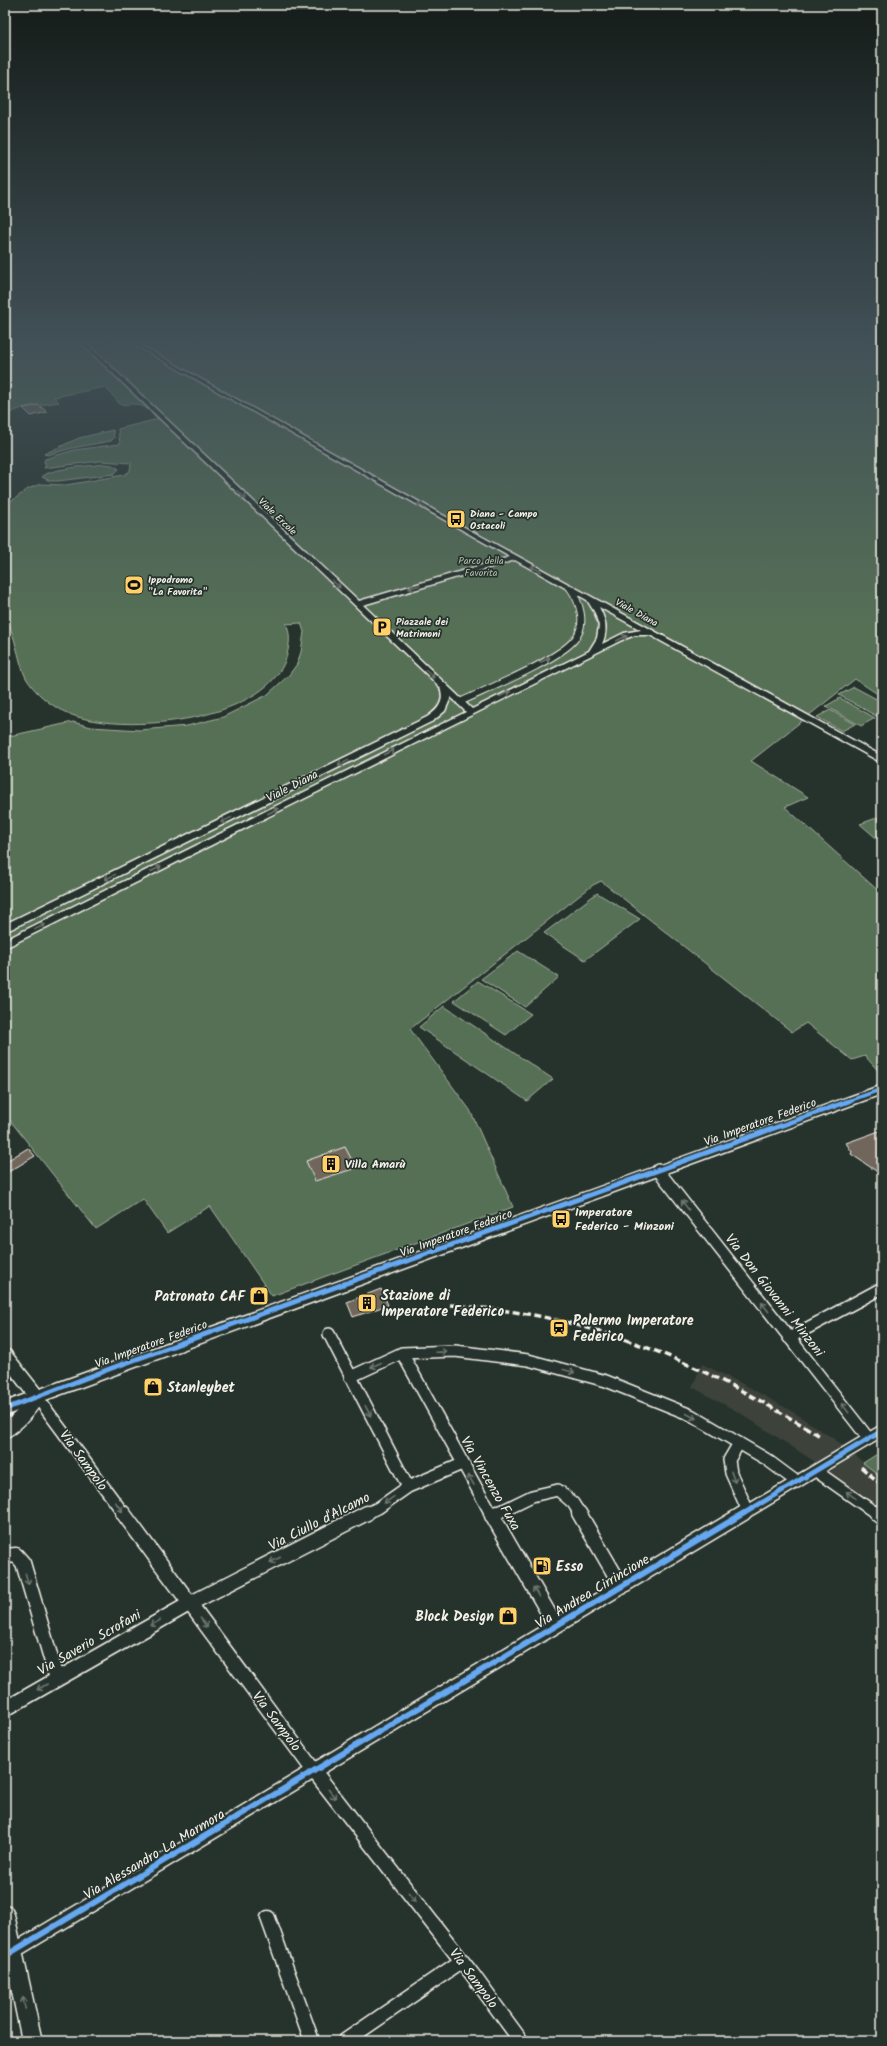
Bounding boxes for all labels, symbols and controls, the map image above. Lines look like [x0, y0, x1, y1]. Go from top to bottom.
one-way arrow [237, 490, 247, 499]
street label: Viale Ercole [254, 494, 301, 540]
one-way arrow [417, 502, 429, 510]
place label: Diana - Campo Ostacoli [470, 506, 538, 534]
bus stop icon: Diana - Campo Ostacoli [445, 508, 467, 530]
park label: Parco della Favorita [458, 553, 504, 581]
one-way arrow [530, 565, 542, 573]
place label: Ippodromo "La Favorita" [148, 572, 207, 600]
sports icon: Ippodromo "La Favorita" [123, 574, 145, 596]
one-way arrow [331, 579, 341, 589]
one-way arrow [408, 584, 421, 591]
street label: Viale Diana [612, 595, 661, 631]
place label: Piazzale dei Matrimoni [396, 614, 449, 642]
parking icon: Piazzale dei Matrimoni [371, 616, 393, 638]
one-way arrow [616, 634, 628, 641]
one-way arrow [539, 656, 551, 663]
one-way arrow [425, 669, 435, 679]
one-way arrow [499, 690, 511, 697]
one-way arrow [383, 748, 395, 756]
one-way arrow [337, 760, 349, 767]
street label: Viale Diana [263, 765, 322, 808]
one-way arrow [266, 807, 278, 814]
one-way arrow [221, 817, 233, 824]
one-way arrow [150, 865, 162, 872]
one-way arrow [104, 874, 116, 881]
one-way arrow [34, 922, 46, 930]
street label: Via Imperatore Federico [701, 1093, 819, 1152]
building icon: Villa Amarù [320, 1153, 342, 1175]
place label: Villa Amarù [345, 1155, 405, 1174]
one-way arrow [680, 1199, 689, 1210]
place label: Imperatore Federico - Minzoni [575, 1203, 675, 1236]
street label: Via Imperatore Federico [397, 1204, 515, 1263]
bus stop icon: Imperatore Federico - Minzoni [550, 1208, 572, 1230]
street label: Via Don Giovanni Minzoni [719, 1229, 830, 1362]
shop icon: Patronato CAF [248, 1285, 270, 1307]
place label: Stazione di Imperatore Federico [381, 1285, 505, 1323]
place label: Patronato CAF [154, 1286, 246, 1308]
building icon: Stazione di Imperatore Federico [356, 1292, 378, 1314]
one-way arrow [761, 1301, 769, 1312]
place label: Palermo Imperatore Federico [573, 1310, 694, 1348]
street label: Via Imperatore Federico [92, 1315, 210, 1374]
station icon: Palermo Imperatore Federico [548, 1317, 570, 1339]
one-way arrow [434, 1348, 447, 1355]
one-way arrow [370, 1362, 382, 1369]
one-way arrow [562, 1368, 575, 1375]
shop icon: Stanleybet [142, 1376, 164, 1398]
place label: Stanleybet [167, 1377, 236, 1399]
one-way arrow [840, 1402, 849, 1413]
one-way arrow [365, 1405, 372, 1417]
one-way arrow [685, 1413, 697, 1420]
street label: Via Sampolo [53, 1425, 113, 1496]
street label: Via Vincenzo Fuxa [454, 1432, 526, 1535]
one-way arrow [730, 1471, 738, 1483]
one-way arrow [467, 1474, 475, 1486]
street label: Via Ciullo d'Alcamo [265, 1487, 374, 1557]
one-way arrow [845, 1491, 856, 1499]
one-way arrow [384, 1496, 395, 1504]
one-way arrow [114, 1502, 123, 1513]
street label: Via Andrea Cirrincione [531, 1548, 655, 1635]
fuel station icon: Esso [531, 1555, 553, 1577]
place label: Esso [556, 1556, 584, 1578]
one-way arrow [269, 1557, 281, 1565]
one-way arrow [24, 1573, 31, 1586]
one-way arrow [532, 1586, 540, 1598]
street label: Via Saverio Scrofani [34, 1604, 146, 1681]
shop icon: Block Design [497, 1605, 519, 1627]
place label: Block Design [415, 1606, 494, 1628]
one-way arrow [200, 1618, 208, 1629]
one-way arrow [149, 1619, 161, 1627]
one-way arrow [36, 1684, 48, 1692]
street label: Via Sampolo [246, 1687, 306, 1757]
one-way arrow [328, 1789, 337, 1800]
street label: Via Alessandro La Marmora [80, 1804, 229, 1906]
one-way arrow [408, 1891, 417, 1902]
street label: Via Sampolo [443, 1944, 503, 2014]
one-way arrow [20, 1997, 28, 2010]

